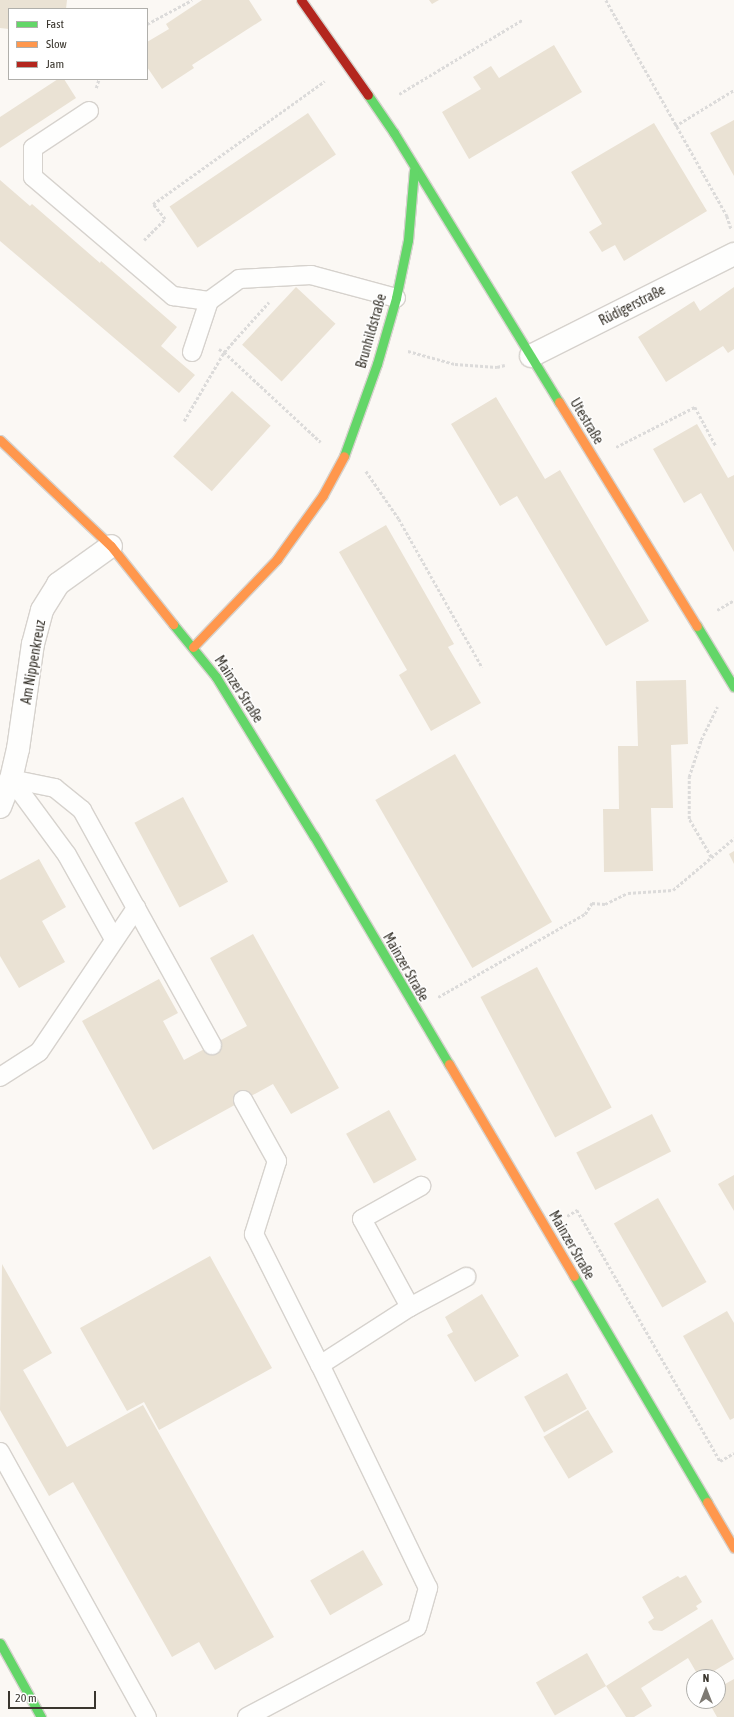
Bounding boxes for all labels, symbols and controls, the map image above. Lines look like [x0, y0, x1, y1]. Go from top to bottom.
legend [8, 8, 148, 80]
text: Fast [46, 17, 64, 31]
text: Slow [46, 37, 67, 51]
text: Jam [46, 57, 64, 71]
street label: Rüdigerstraße [596, 281, 668, 329]
street label: Brunhildstraße [352, 292, 390, 370]
street label: Utestraße [567, 395, 607, 447]
street label: Am Nippenkreuz [17, 619, 49, 705]
street label: Mainzer Straße [211, 652, 267, 726]
street label: Mainzer Straße [380, 930, 432, 1004]
street label: Mainzer Straße [546, 1208, 598, 1282]
north arrow [686, 1669, 726, 1709]
text: N [703, 1672, 709, 1684]
scale bar [10, 1683, 98, 1709]
text: 20 m [15, 1691, 37, 1705]

